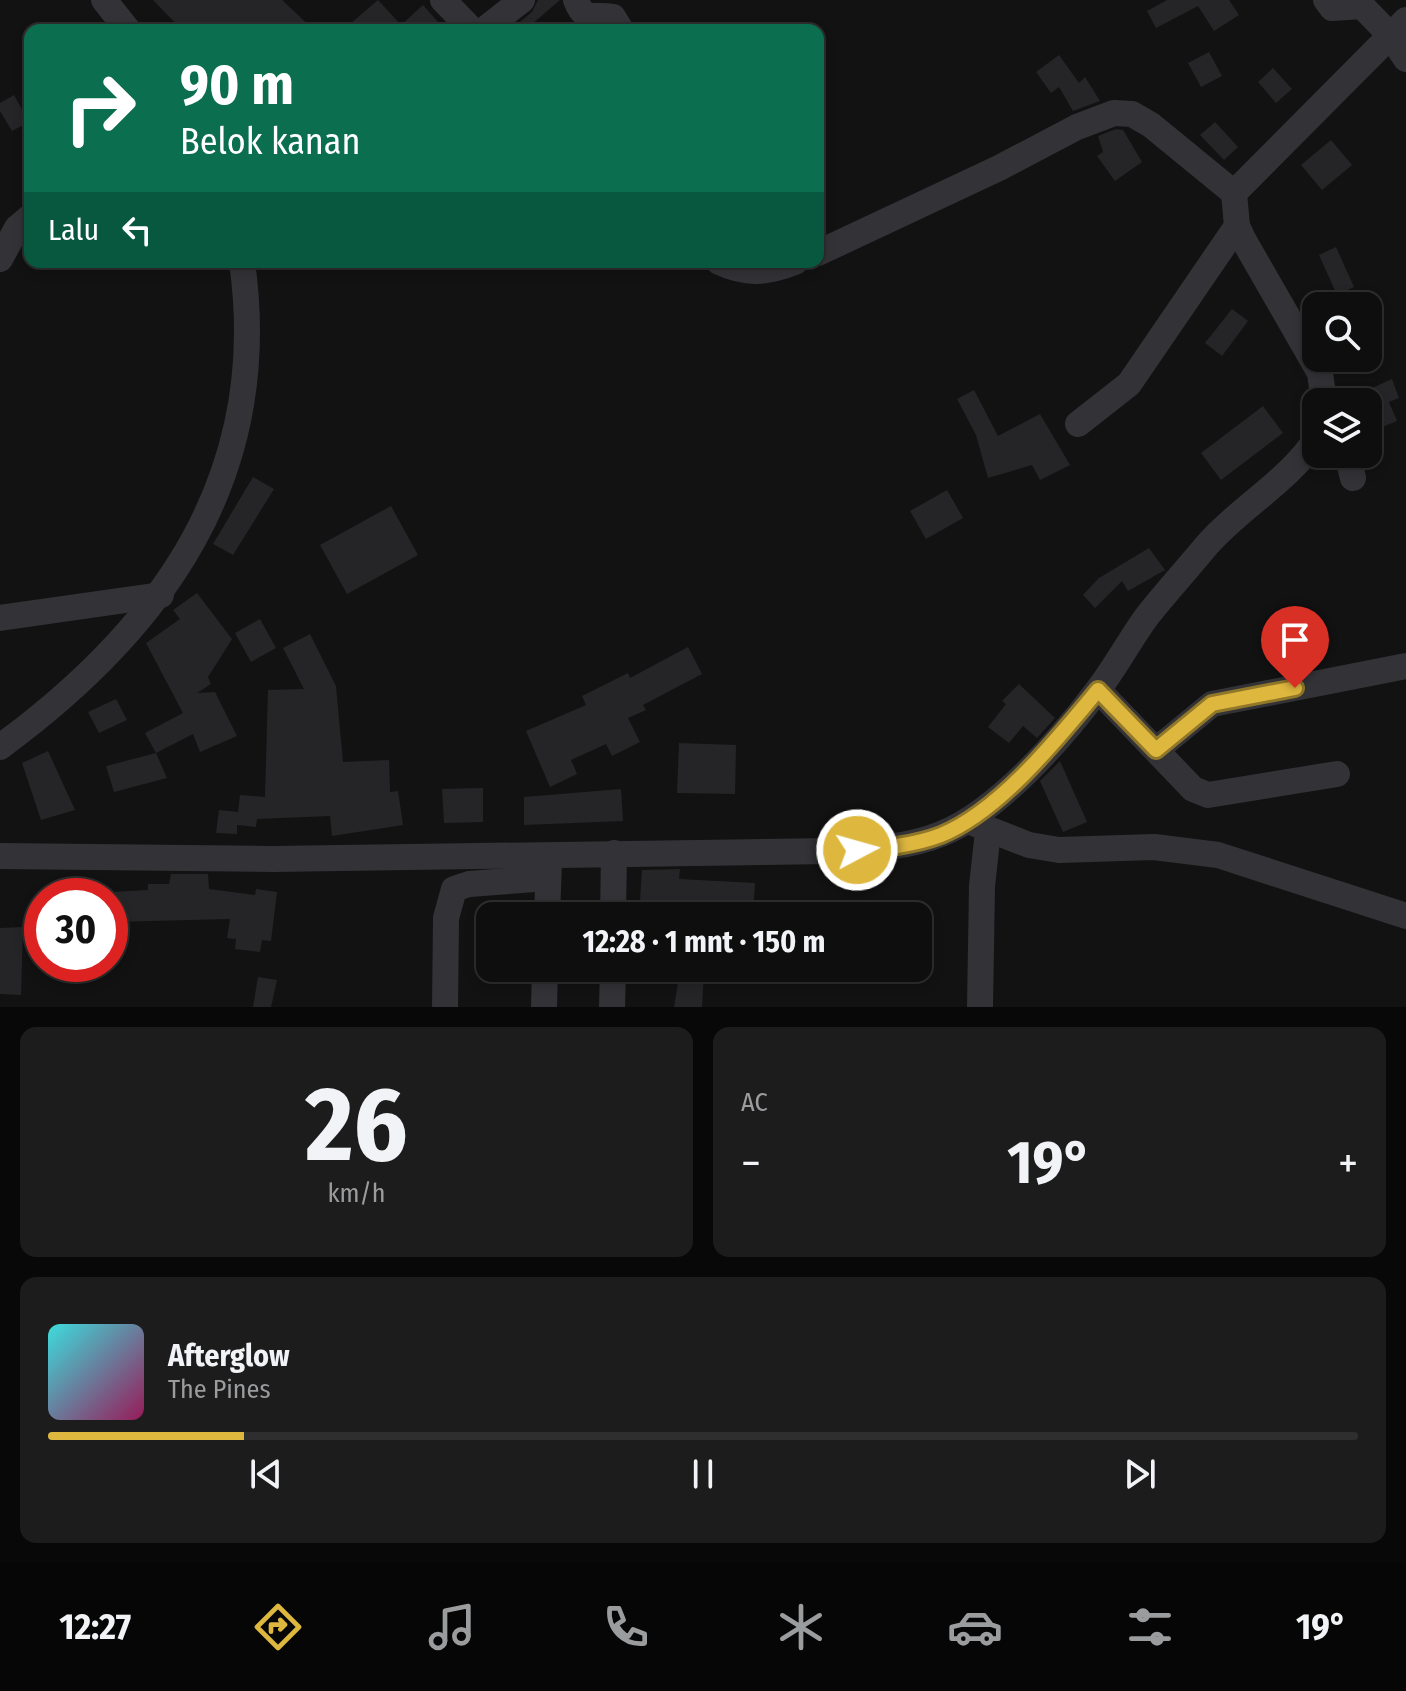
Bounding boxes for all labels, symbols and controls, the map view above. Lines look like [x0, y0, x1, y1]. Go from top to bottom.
text: 90 m [180, 52, 294, 119]
icon: right [48, 56, 152, 160]
text: Belok kanan [180, 120, 360, 164]
icon: left [115, 208, 159, 252]
text: Lalu [48, 212, 99, 248]
map controls [1302, 292, 1382, 468]
button: search [1302, 292, 1382, 372]
button: layers [1302, 388, 1382, 468]
pin [1261, 606, 1329, 688]
icon: arrive [1273, 618, 1317, 662]
position arrow [815, 808, 899, 892]
speed limit sign: 30 [24, 878, 128, 982]
text: 12:28 · 1 mnt · 150 m [583, 924, 825, 960]
text: 26 [305, 1063, 408, 1188]
text: AC [741, 1087, 768, 1118]
text: 19° [1007, 1127, 1092, 1199]
text: − [741, 1137, 761, 1190]
text: + [1338, 1137, 1358, 1190]
text: km/h [328, 1178, 385, 1209]
text: Afterglow [168, 1338, 290, 1374]
text: The Pines [168, 1374, 271, 1405]
icon: previous [244, 1452, 288, 1496]
icon: pause [681, 1452, 725, 1496]
icon: next [1118, 1452, 1162, 1496]
icon: directions [250, 1599, 306, 1655]
icon: music [424, 1599, 480, 1655]
icon: phone [598, 1599, 654, 1655]
icon: climate [773, 1599, 829, 1655]
icon: car [947, 1599, 1003, 1655]
icon: filters [1122, 1599, 1178, 1655]
text: 12:27 [59, 1605, 131, 1649]
text: 19° [1296, 1605, 1347, 1649]

